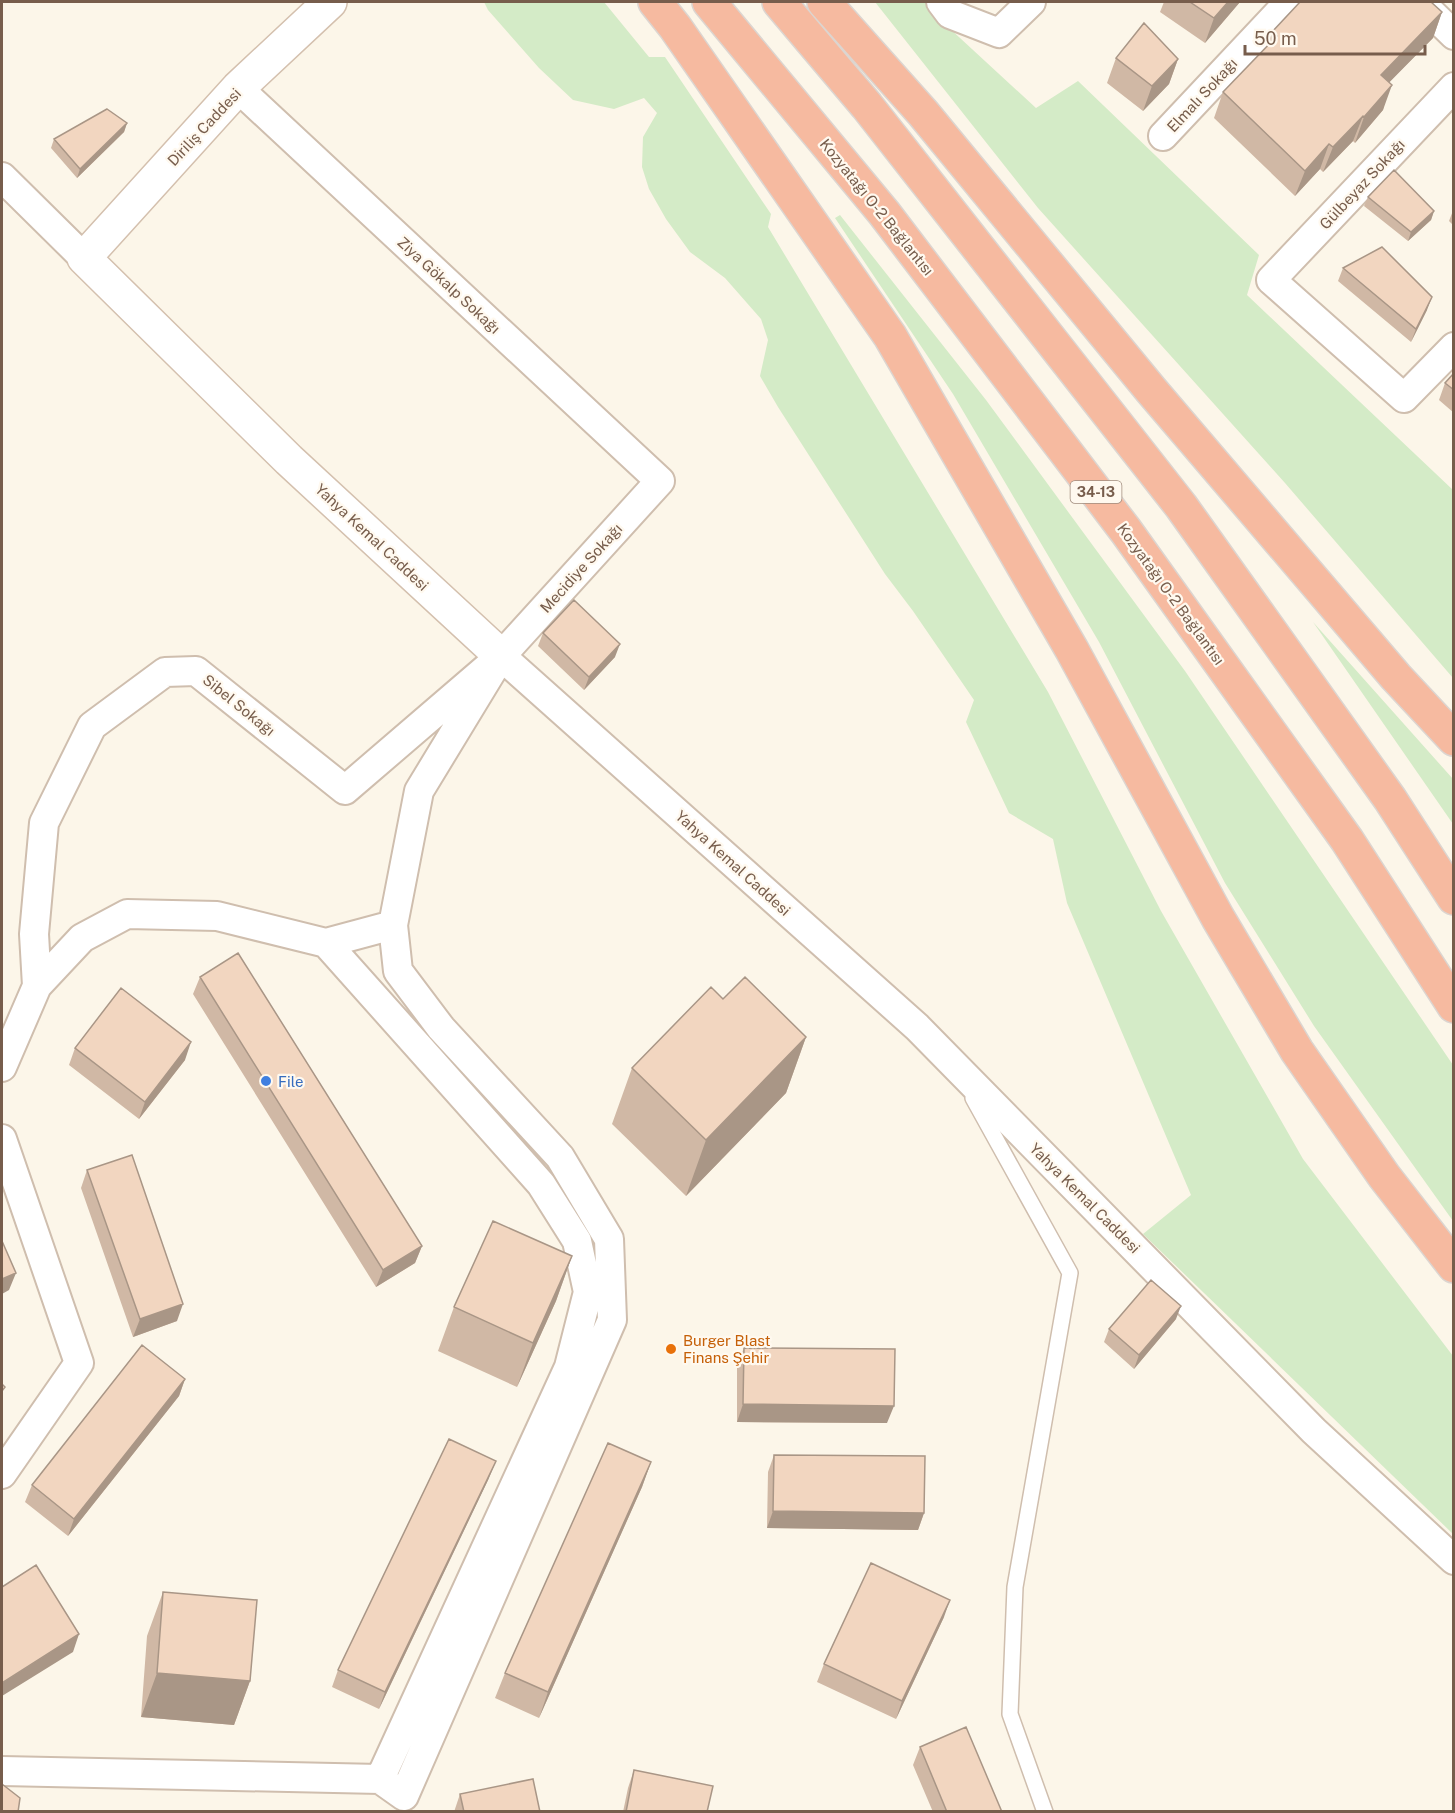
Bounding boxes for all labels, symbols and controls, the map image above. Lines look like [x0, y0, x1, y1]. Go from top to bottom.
scale bar [1245, 18, 1425, 56]
text: 50 m [1254, 28, 1297, 49]
street label: Elmalı Sokağı [1164, 55, 1240, 135]
street label: Diriliş Caddesi [164, 85, 244, 169]
street label: Kozyatağı O-2 Bağlantısı [817, 135, 937, 279]
street label: Gülbeyaz Sokağı [1316, 136, 1408, 232]
street label: Ziya Gökalp Sokağı [394, 233, 504, 337]
street label: Yahya Kemal Caddesi [312, 480, 432, 594]
road number: 34-13 [1070, 481, 1122, 503]
street label: Mecidiye Sokağı [536, 520, 626, 616]
street label: Kozyatağı O-2 Bağlantısı [1114, 520, 1228, 668]
street label: Sibel Sokağı [200, 671, 278, 739]
street label: Yahya Kemal Caddesi [672, 807, 794, 919]
place label: File [278, 1073, 303, 1090]
marker: File [259, 1074, 273, 1088]
street label: Yahya Kemal Caddesi [1026, 1139, 1144, 1257]
place label: Burger Blast Finans Şehir [683, 1332, 771, 1366]
marker: Burger Blast Finans Şehir [664, 1342, 678, 1356]

